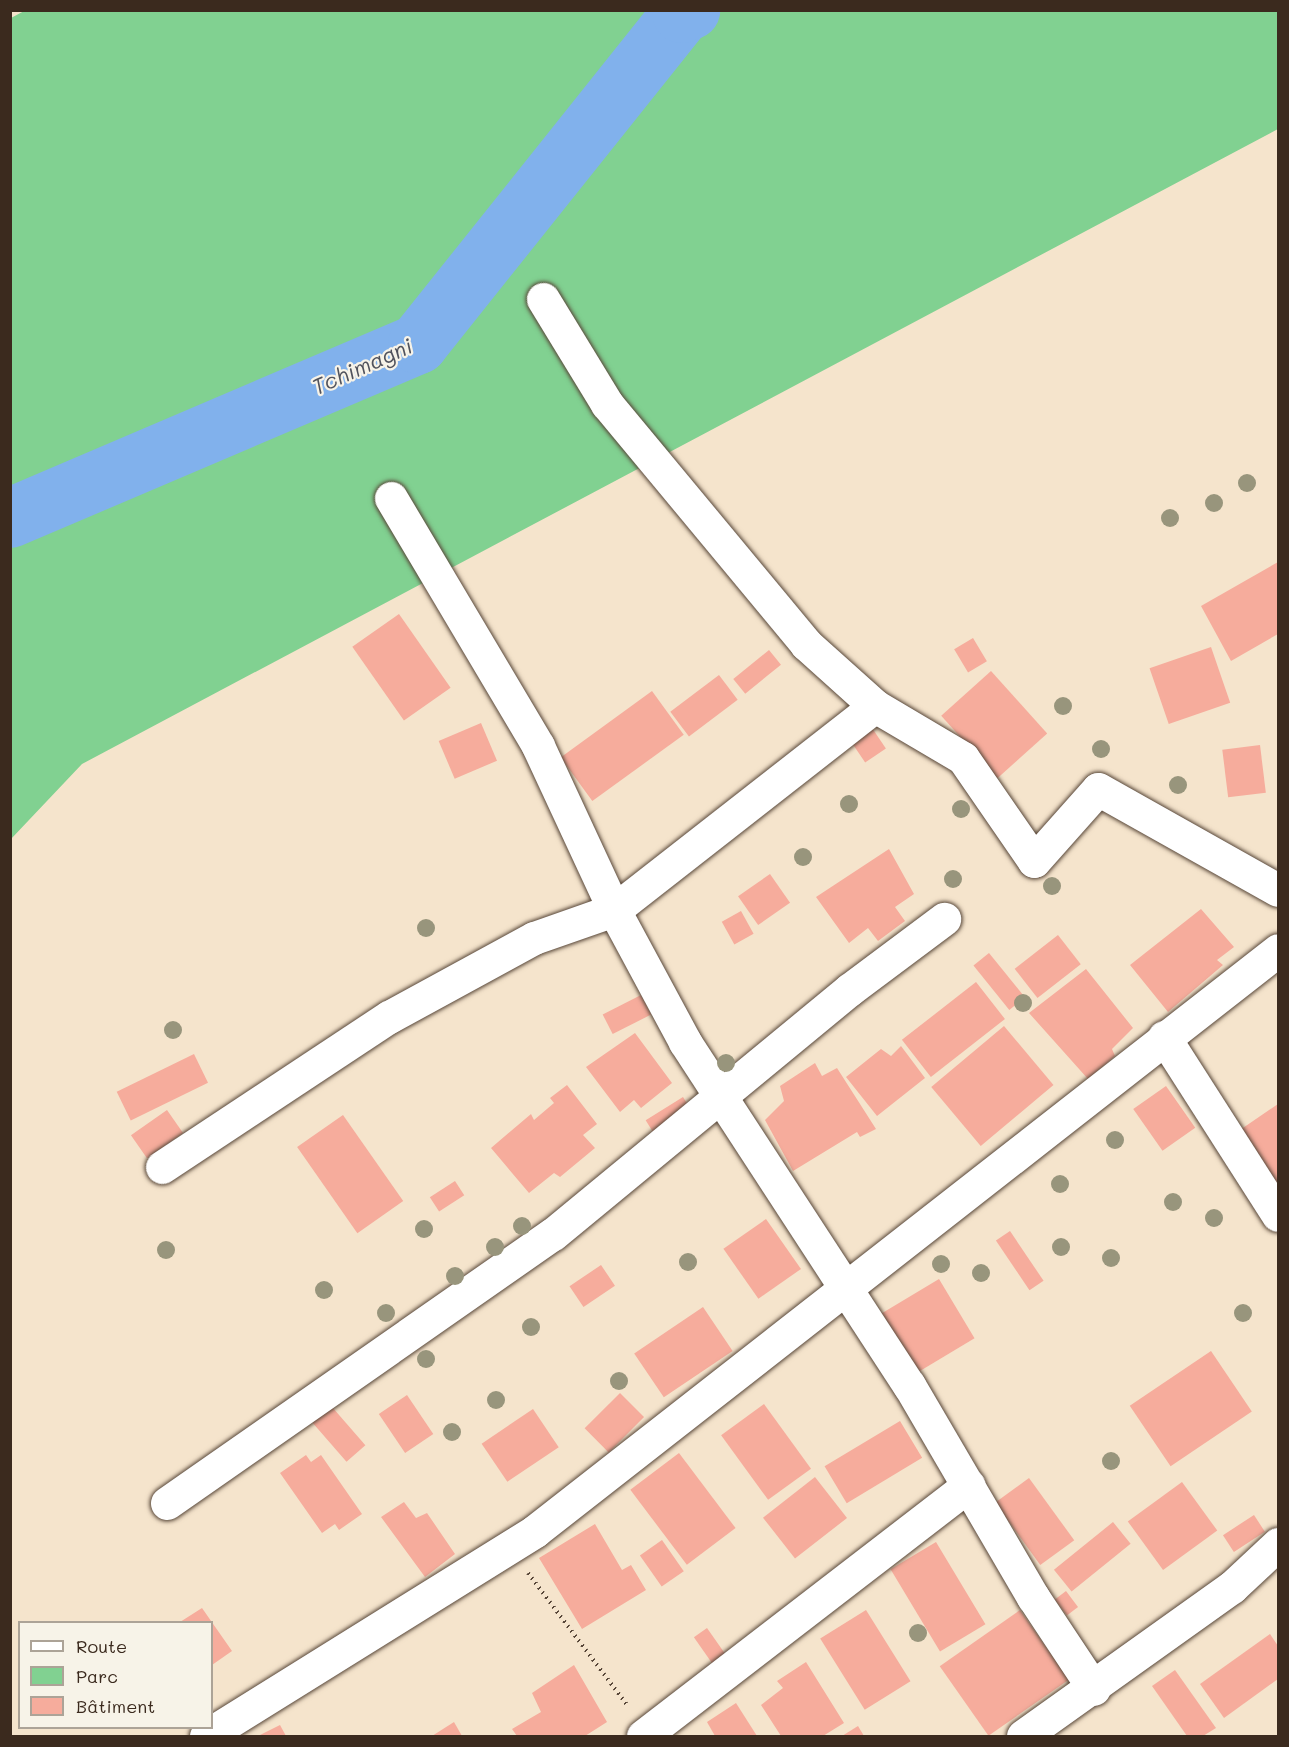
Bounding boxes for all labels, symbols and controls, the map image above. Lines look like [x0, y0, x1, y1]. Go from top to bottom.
water label: Tchimagni [308, 332, 416, 400]
legend [18, 1621, 213, 1729]
text: Route [76, 1634, 127, 1658]
text: Parc [76, 1664, 118, 1688]
text: Bâtiment [76, 1694, 155, 1718]

